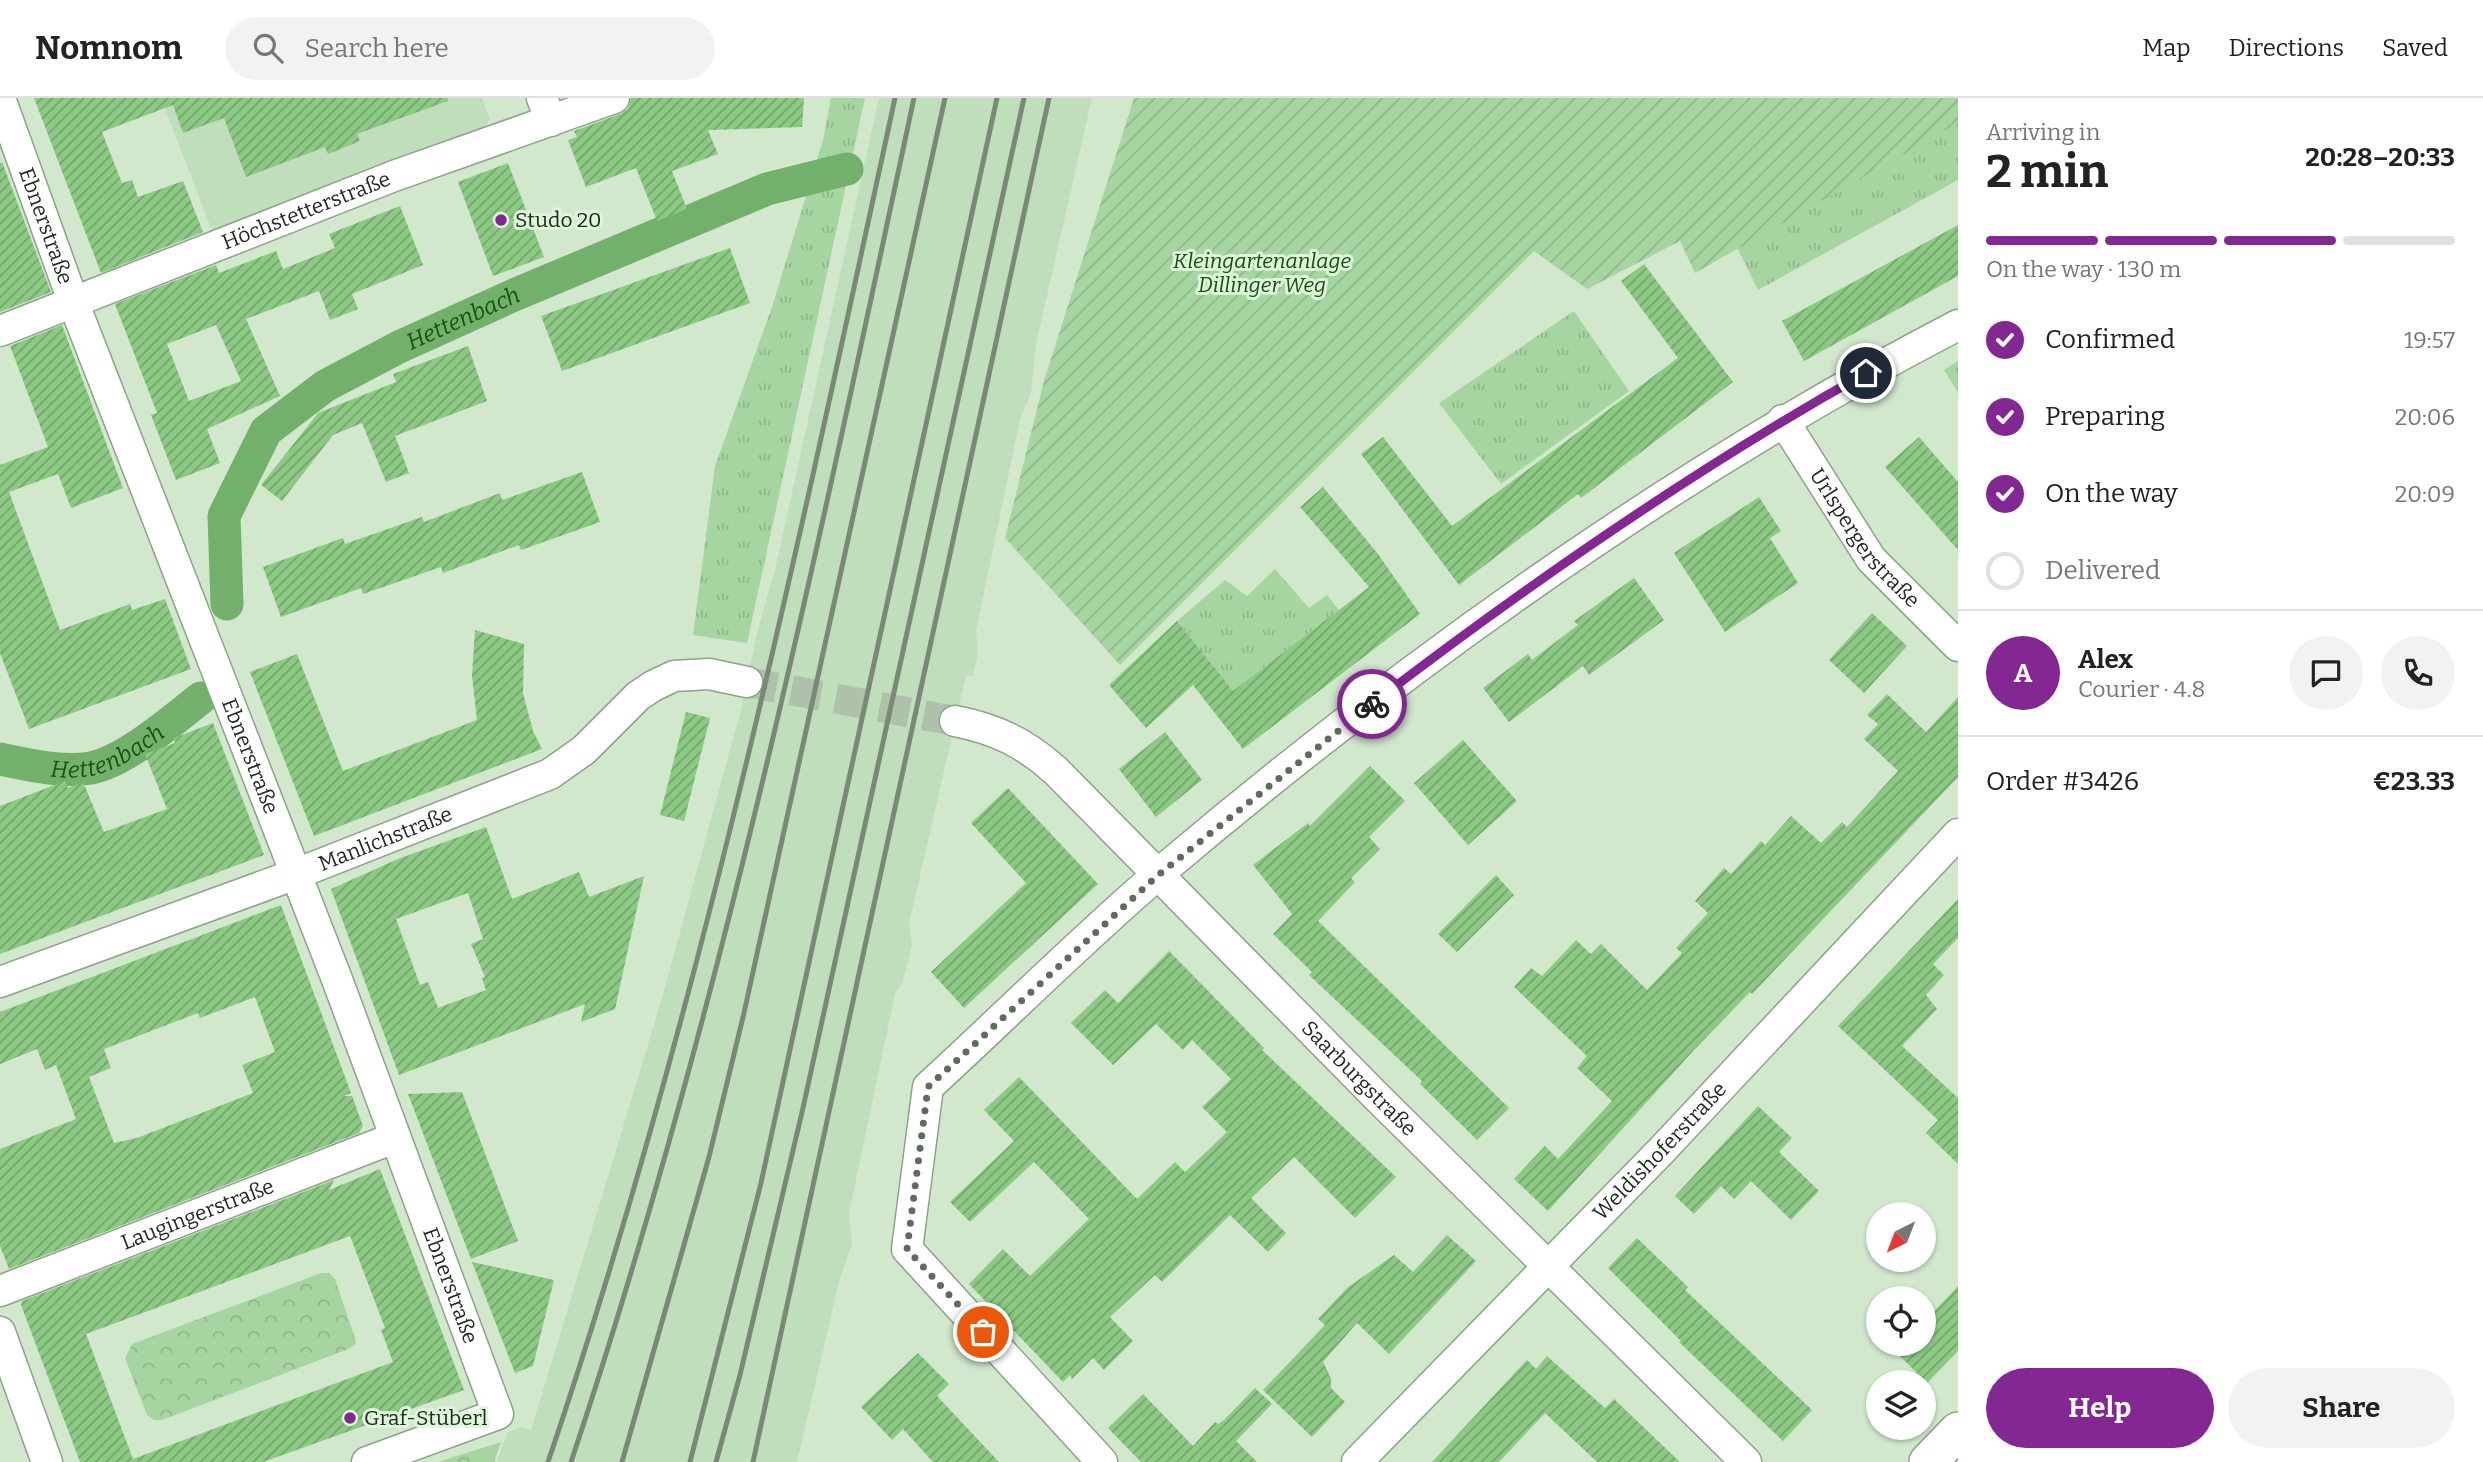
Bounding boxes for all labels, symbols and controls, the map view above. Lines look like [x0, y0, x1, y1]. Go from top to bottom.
search box [225, 17, 715, 80]
text: Nomnom [35, 28, 183, 68]
icon: search [249, 29, 287, 67]
text: Search here [305, 33, 449, 64]
text: Map [2142, 34, 2191, 62]
text: Directions [2229, 34, 2344, 62]
text: Saved [2382, 34, 2448, 62]
text: Arriving in [1986, 118, 2100, 146]
text: 20:28–20:33 [2305, 142, 2455, 173]
text: 2 min [1986, 144, 2108, 199]
street label: Ebnerstraße [13, 164, 79, 288]
street label: Höchstetterstraße [218, 166, 394, 255]
place label: Studo 20 [515, 207, 602, 233]
marker: Studo 20 [493, 212, 509, 228]
park label: Kleingartenanlage Dillinger Weg [1173, 248, 1351, 298]
text: On the way · 130 m [1986, 255, 2181, 283]
water label: Hettenbach [402, 280, 524, 356]
icon: check [1986, 321, 2024, 359]
text: Confirmed [2045, 324, 2175, 355]
text: 19:57 [2404, 326, 2455, 354]
pin [1836, 343, 1896, 403]
icon: home [1847, 354, 1885, 392]
icon: check [1986, 398, 2024, 436]
text: Preparing [2045, 401, 2165, 432]
text: 20:06 [2395, 403, 2455, 431]
street label: Urlspergerstraße [1804, 464, 1925, 613]
icon: check [1986, 475, 2024, 513]
text: On the way [2045, 478, 2178, 509]
text: 20:09 [2395, 480, 2455, 508]
text: Delivered [2045, 555, 2160, 586]
button: chat [2289, 636, 2363, 710]
button: phone [2381, 636, 2455, 710]
text: Alex [2078, 644, 2133, 675]
text: A [2014, 658, 2032, 689]
courier [1337, 669, 1407, 739]
text: Courier · 4.8 [2078, 675, 2205, 703]
icon: bike [1353, 685, 1391, 723]
street label: Ebnerstraße [216, 695, 284, 818]
water label: Hettenbach [49, 718, 170, 784]
text: Order #3426 [1986, 766, 2139, 797]
text: €23.33 [2373, 766, 2455, 797]
street label: Manlichstraße [315, 801, 456, 877]
street label: Saarburgstraße [1296, 1015, 1422, 1142]
street label: Weldishoferstraße [1588, 1076, 1732, 1226]
street label: Laugingerstraße [118, 1173, 278, 1256]
north arrow [1866, 1202, 1936, 1272]
map controls [1866, 1202, 1936, 1440]
street label: Ebnerstraße [417, 1224, 484, 1347]
button: locate [1866, 1286, 1936, 1356]
pin [953, 1302, 1013, 1362]
icon: bag [964, 1313, 1002, 1351]
button: Help [1986, 1368, 2214, 1448]
button: Share [2228, 1368, 2455, 1448]
button: layers [1866, 1370, 1936, 1440]
place label: Graf-Stüberl [364, 1405, 488, 1431]
marker: Graf-Stüberl [342, 1410, 358, 1426]

